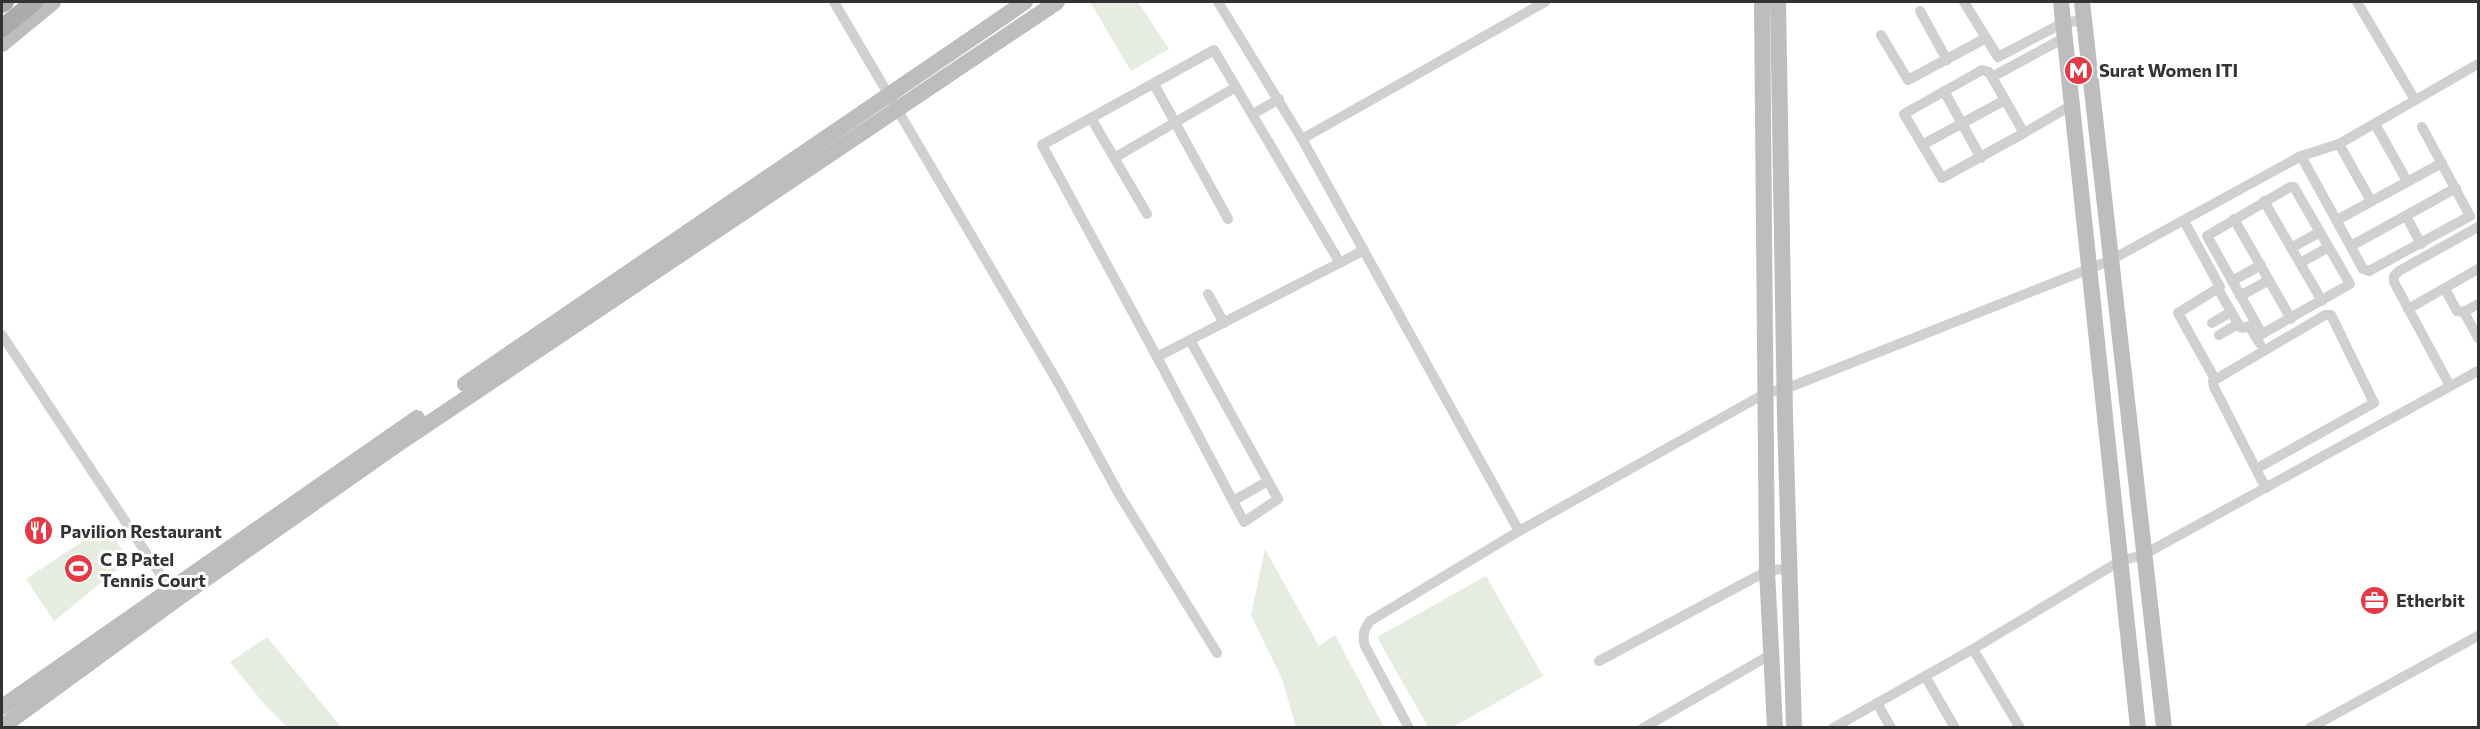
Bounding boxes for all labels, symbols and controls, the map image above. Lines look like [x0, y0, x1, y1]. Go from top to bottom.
metro station icon: Surat Women ITI [2062, 54, 2094, 86]
place label: Surat Women ITI [2099, 59, 2238, 81]
restaurant icon: Pavilion Restaurant [23, 515, 55, 547]
place label: Pavilion Restaurant [60, 520, 222, 542]
place label: C B Patel Tennis Court [100, 548, 206, 591]
sports icon: C B Patel Tennis Court [63, 553, 95, 585]
office icon: Etherbit [2359, 584, 2391, 616]
place label: Etherbit [2396, 589, 2465, 611]

